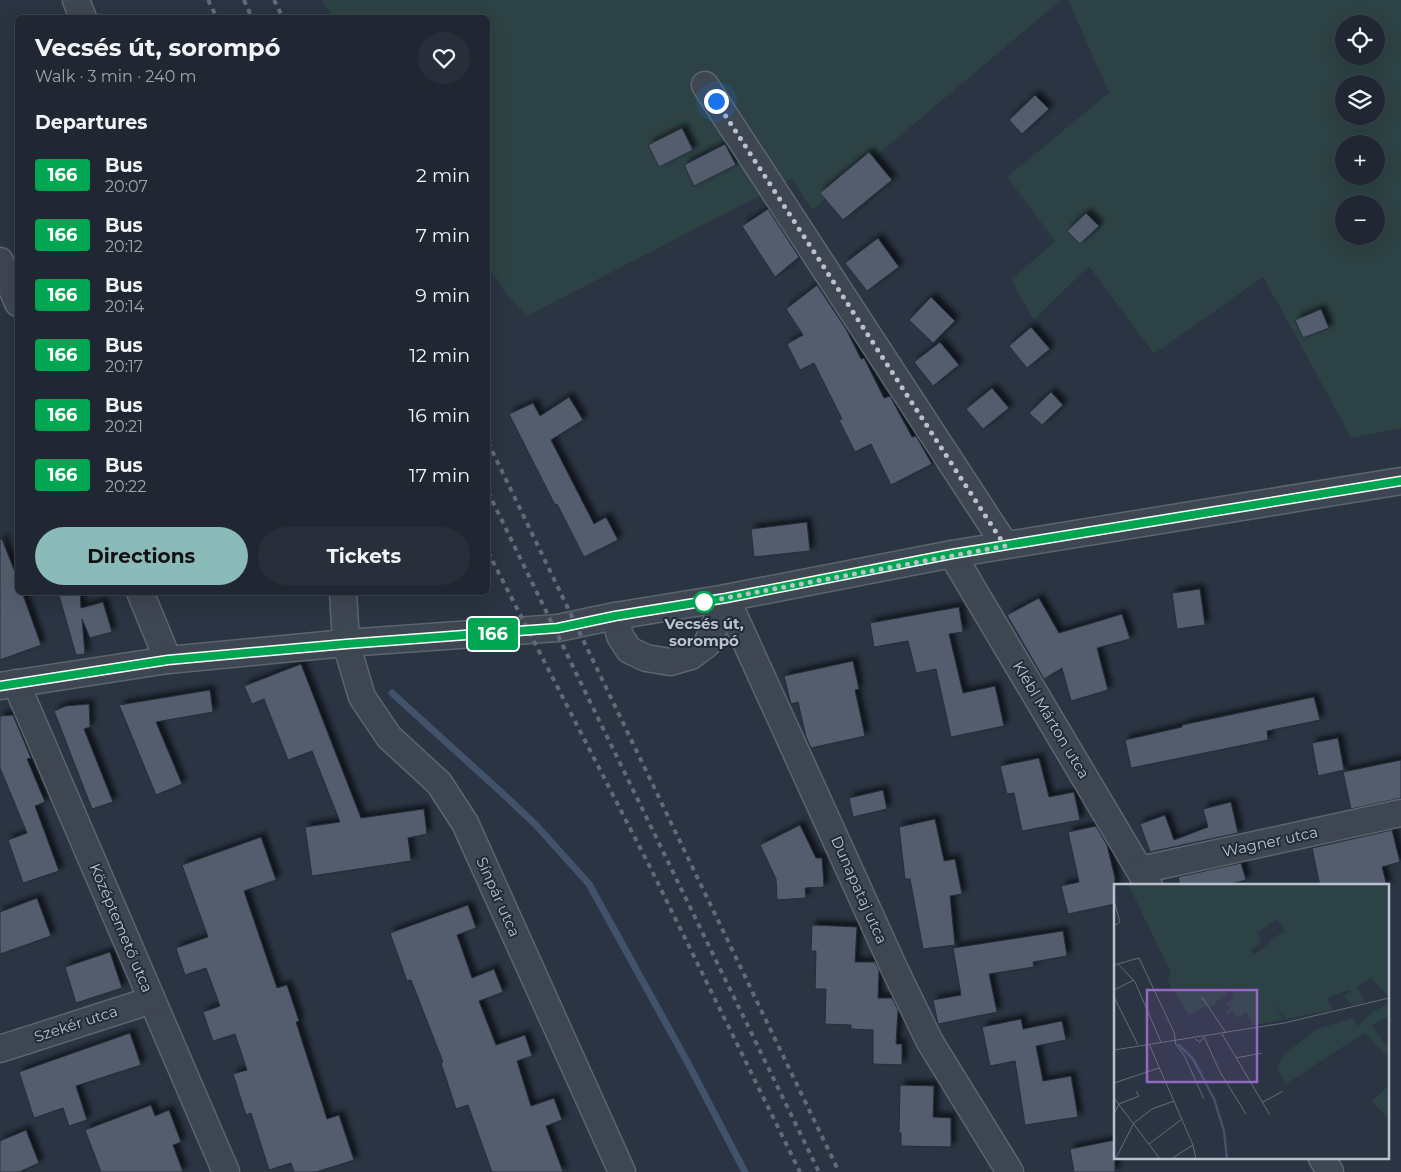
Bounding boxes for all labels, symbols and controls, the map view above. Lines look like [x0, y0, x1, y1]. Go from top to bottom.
map controls [1335, 15, 1385, 245]
button: locate [1335, 15, 1385, 65]
button: heart [418, 32, 470, 84]
text: Vecsés út, sorompó [35, 33, 280, 62]
text: Walk · 3 min · 240 m [35, 67, 196, 86]
button: layers [1335, 75, 1385, 125]
your location [704, 89, 729, 114]
text: Departures [35, 111, 147, 134]
button: + [1335, 135, 1385, 185]
text: Bus [105, 154, 143, 177]
text: 166 [48, 164, 78, 186]
text: 2 min [416, 164, 470, 187]
text: 20:07 [105, 177, 148, 196]
button: − [1335, 195, 1385, 245]
text: Bus [105, 214, 143, 237]
text: 166 [48, 224, 78, 246]
text: 7 min [416, 224, 470, 247]
text: 20:12 [105, 237, 143, 256]
text: Bus [105, 274, 143, 297]
text: 166 [48, 284, 78, 306]
text: 9 min [415, 284, 470, 307]
text: 20:14 [105, 297, 144, 316]
text: Bus [105, 334, 143, 357]
text: 166 [48, 344, 78, 366]
text: 12 min [409, 344, 470, 367]
text: 20:17 [105, 357, 143, 376]
text: Bus [105, 394, 143, 417]
text: 166 [48, 404, 78, 426]
text: 16 min [408, 404, 470, 427]
text: 20:21 [105, 417, 143, 436]
text: Bus [105, 454, 143, 477]
text: 166 [48, 464, 78, 486]
text: 17 min [409, 464, 470, 487]
text: 20:22 [105, 477, 146, 496]
button: Directions [35, 527, 248, 585]
button: Tickets [258, 527, 470, 585]
marker: Vecsés út, sorompó [693, 591, 715, 613]
place label: Vecsés út, sorompó [663, 614, 744, 650]
line badge: 166 [464, 618, 522, 650]
text: 166 [478, 623, 508, 645]
street label: Klébl Márton utca [1009, 658, 1094, 782]
street label: Wagner utca [1220, 822, 1319, 861]
street label: Dunapataj utca [827, 833, 892, 947]
street label: Sínpár utca [472, 854, 525, 940]
street label: Középtemető utca [86, 860, 157, 995]
inset map [1114, 884, 1388, 1160]
street label: Szekér utca [32, 1001, 120, 1046]

